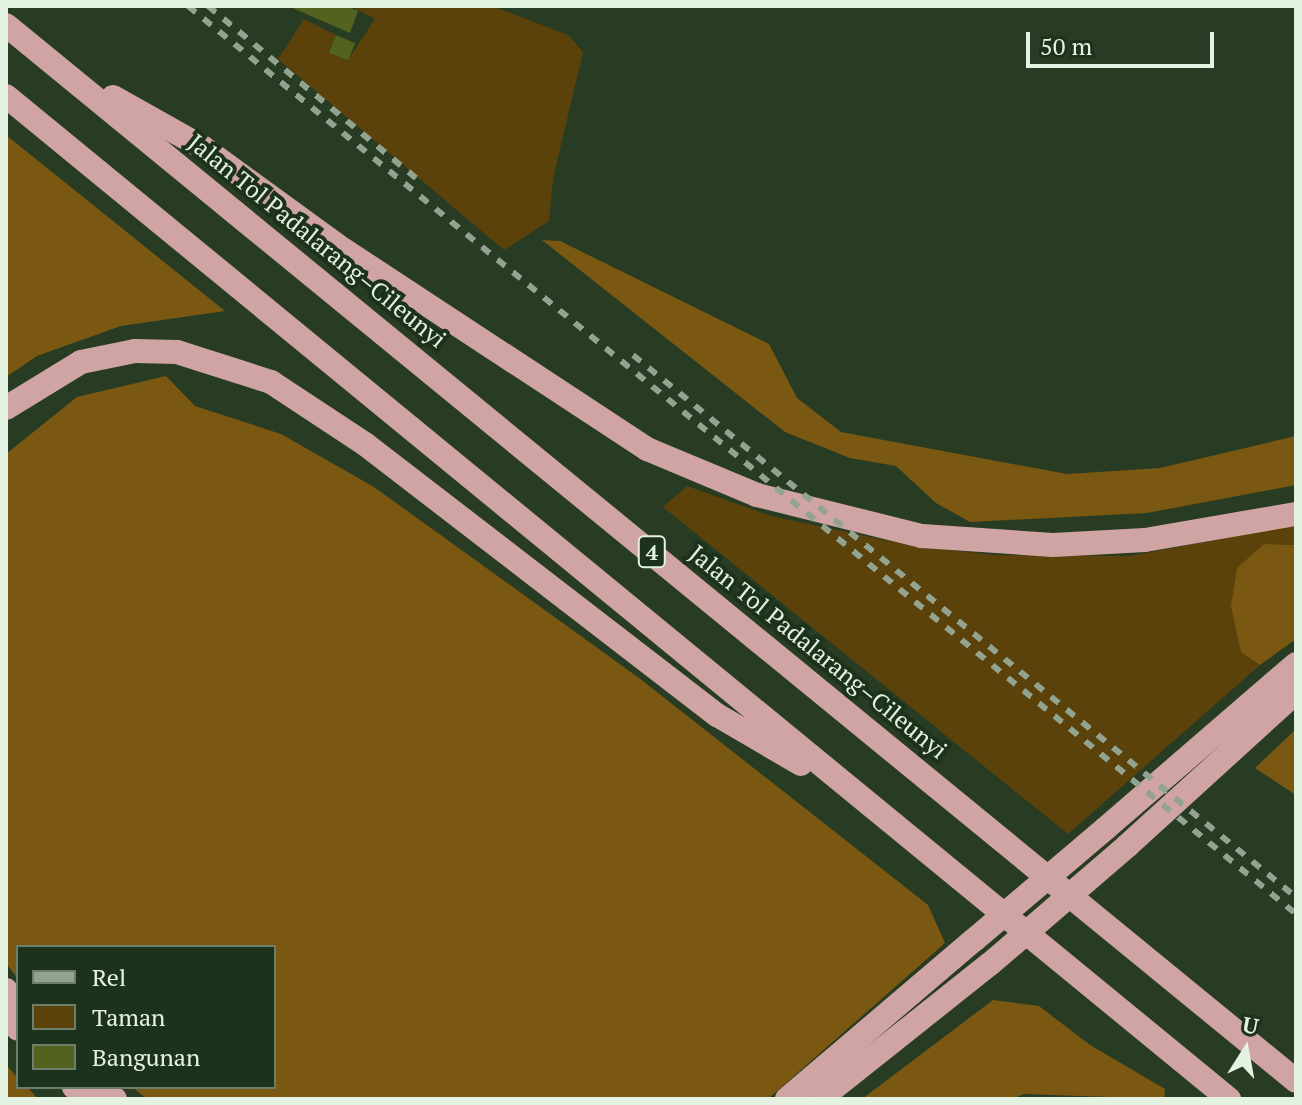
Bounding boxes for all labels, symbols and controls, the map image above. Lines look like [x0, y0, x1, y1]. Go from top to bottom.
scale bar [1030, 16, 1218, 66]
text: 50 m [1040, 30, 1092, 62]
street label: Jalan Tol Padalarang–Cileunyi [182, 128, 452, 354]
road number: 4 [636, 534, 668, 570]
street label: Jalan Tol Padalarang–Cileunyi [683, 539, 953, 765]
legend [16, 945, 276, 1089]
text: Rel [92, 961, 126, 993]
text: Taman [92, 1001, 165, 1033]
north arrow [1206, 1009, 1286, 1089]
text: U [1240, 1009, 1261, 1041]
text: Bangunan [92, 1041, 200, 1073]

